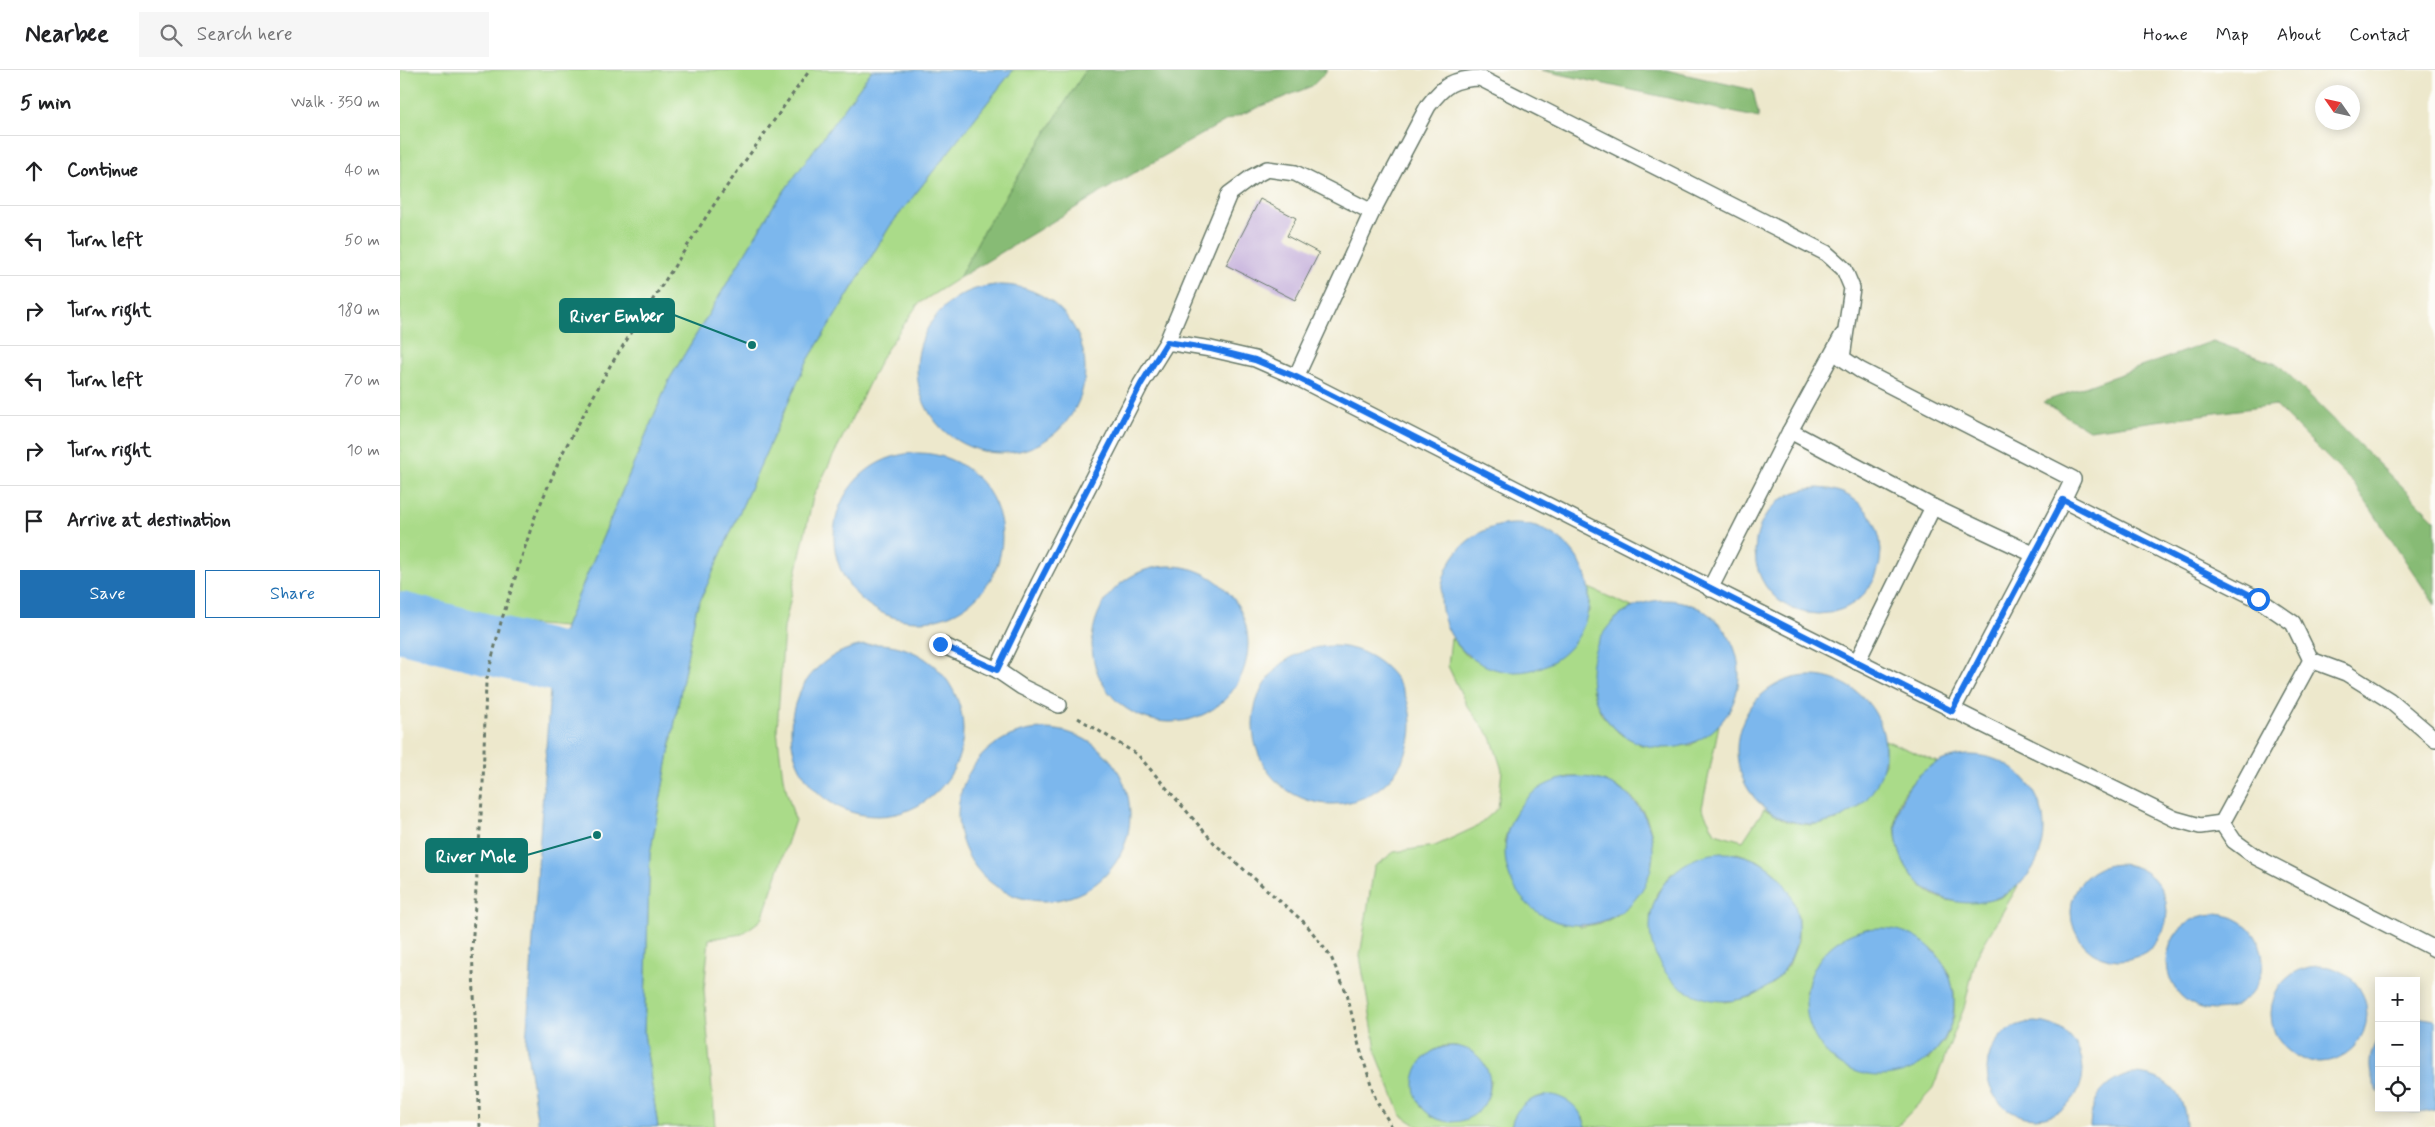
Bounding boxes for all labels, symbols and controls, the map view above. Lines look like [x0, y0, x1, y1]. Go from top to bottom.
search box [139, 12, 489, 57]
text: Nearbee [25, 19, 109, 50]
icon: search [157, 21, 185, 49]
text: Search here [197, 22, 293, 47]
text: Home [2143, 23, 2188, 47]
text: Map [2216, 23, 2249, 47]
text: About [2277, 23, 2321, 47]
text: Contact [2349, 23, 2410, 47]
north arrow [2315, 85, 2360, 130]
text: 5 min [20, 89, 72, 117]
text: Walk · 350 m [291, 92, 380, 113]
icon: ahead [20, 157, 48, 185]
text: Continue [67, 158, 138, 183]
text: 40 m [344, 160, 380, 181]
icon: left [20, 227, 48, 255]
text: Turn left [67, 228, 143, 253]
text: 50 m [344, 230, 380, 251]
icon: right [20, 297, 48, 325]
text: Turn right [67, 298, 151, 323]
callout: River Ember [560, 299, 674, 332]
text: 180 m [337, 300, 380, 321]
text: River Ember [570, 305, 665, 329]
icon: left [20, 367, 48, 395]
text: Turn left [67, 368, 143, 393]
text: 70 m [344, 370, 380, 391]
icon: right [20, 437, 48, 465]
text: Turn right [67, 438, 151, 463]
text: 10 m [347, 440, 380, 461]
icon: arrive [20, 507, 48, 535]
text: Arrive at destination [67, 508, 231, 533]
button: Save [20, 570, 195, 618]
button: Share [205, 570, 380, 618]
route start [2247, 588, 2270, 611]
route end [929, 633, 952, 656]
callout: River Mole [426, 839, 527, 872]
text: River Mole [436, 845, 516, 869]
map controls [2375, 977, 2420, 1112]
button: + [2375, 977, 2420, 1022]
button: − [2375, 1022, 2420, 1067]
button: locate [2375, 1067, 2420, 1112]

